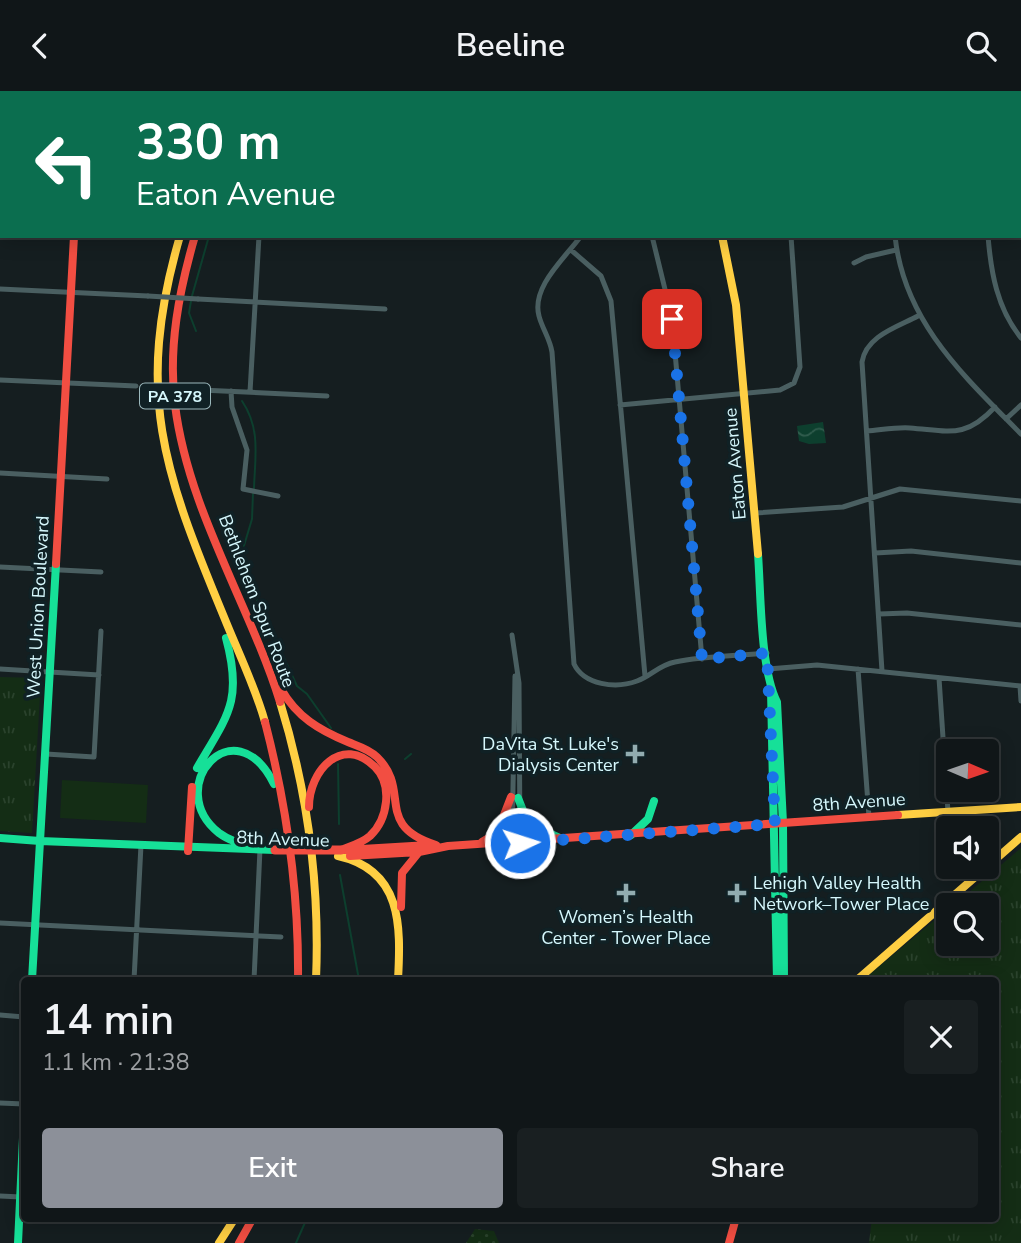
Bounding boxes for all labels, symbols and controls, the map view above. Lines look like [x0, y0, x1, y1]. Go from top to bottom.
text: Beeline [456, 24, 565, 67]
icon: back [21, 27, 59, 65]
icon: search [962, 27, 1000, 65]
text: 330 m [136, 109, 280, 176]
icon: left [21, 119, 112, 210]
text: Eaton Avenue [136, 173, 336, 216]
pin [642, 289, 702, 349]
icon: arrive [653, 300, 691, 338]
road number: PA 378 [140, 383, 210, 409]
street label: Eaton Avenue [718, 407, 752, 521]
street label: Bethlehem Spur Route [213, 511, 301, 691]
street label: West Union Boulevard [21, 515, 55, 699]
place label: DaVita St. Luke's Dialysis Center [482, 732, 620, 777]
north arrow [936, 739, 999, 801]
map controls [936, 739, 999, 956]
marker: DaVita St. Luke's Dialysis Center [625, 744, 645, 764]
street label: 8th Avenue [812, 787, 906, 817]
position arrow [483, 806, 557, 880]
button: sound [936, 816, 999, 879]
street label: 8th Avenue [236, 825, 330, 853]
place label: Lehigh Valley Health Network–Tower Place [753, 871, 929, 916]
marker: Women’s Health Center - Tower Place [616, 883, 636, 903]
marker: Lehigh Valley Health Network–Tower Place [727, 883, 747, 903]
button: search [936, 893, 999, 956]
place label: Women’s Health Center - Tower Place [541, 905, 711, 950]
text: 14 min [42, 992, 174, 1049]
button: close [904, 1000, 978, 1074]
text: 1.1 km · 21:38 [42, 1047, 189, 1078]
button: Exit [42, 1128, 503, 1208]
button: Share [517, 1128, 978, 1208]

